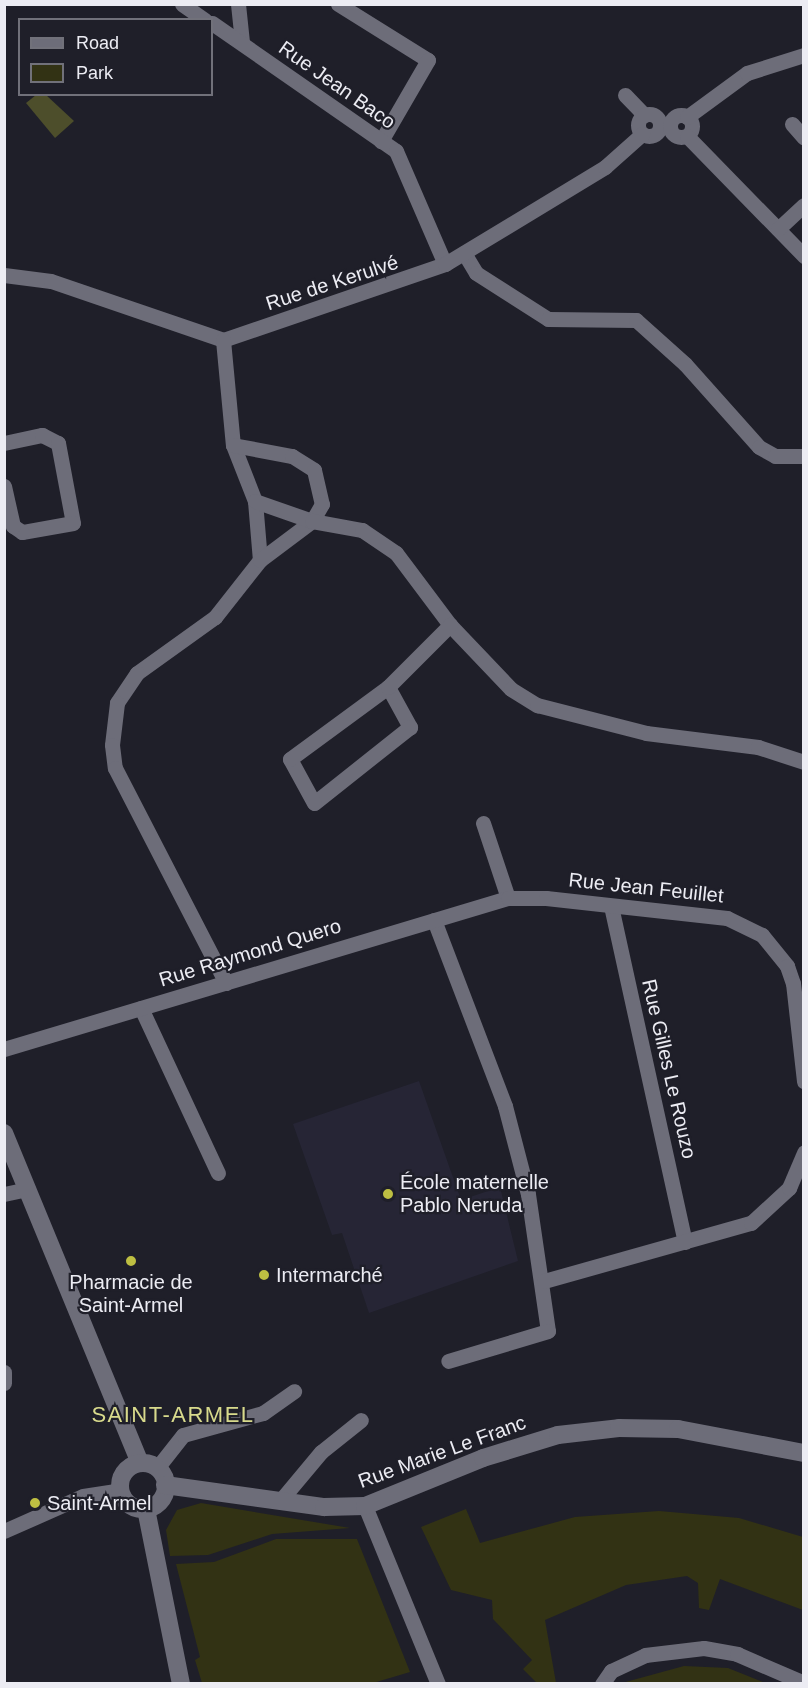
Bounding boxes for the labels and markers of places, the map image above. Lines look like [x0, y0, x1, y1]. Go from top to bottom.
place label: École maternelle Pablo Neruda [400, 1170, 549, 1217]
marker: École maternelle Pablo Neruda [381, 1187, 395, 1201]
marker: Pharmacie de Saint-Armel [124, 1254, 138, 1268]
place label: Intermarché [276, 1263, 383, 1287]
marker: Intermarché [257, 1268, 271, 1282]
place label: Pharmacie de Saint-Armel [69, 1270, 193, 1317]
place label: Saint-Armel [47, 1491, 151, 1515]
marker: Saint-Armel [28, 1496, 42, 1510]

